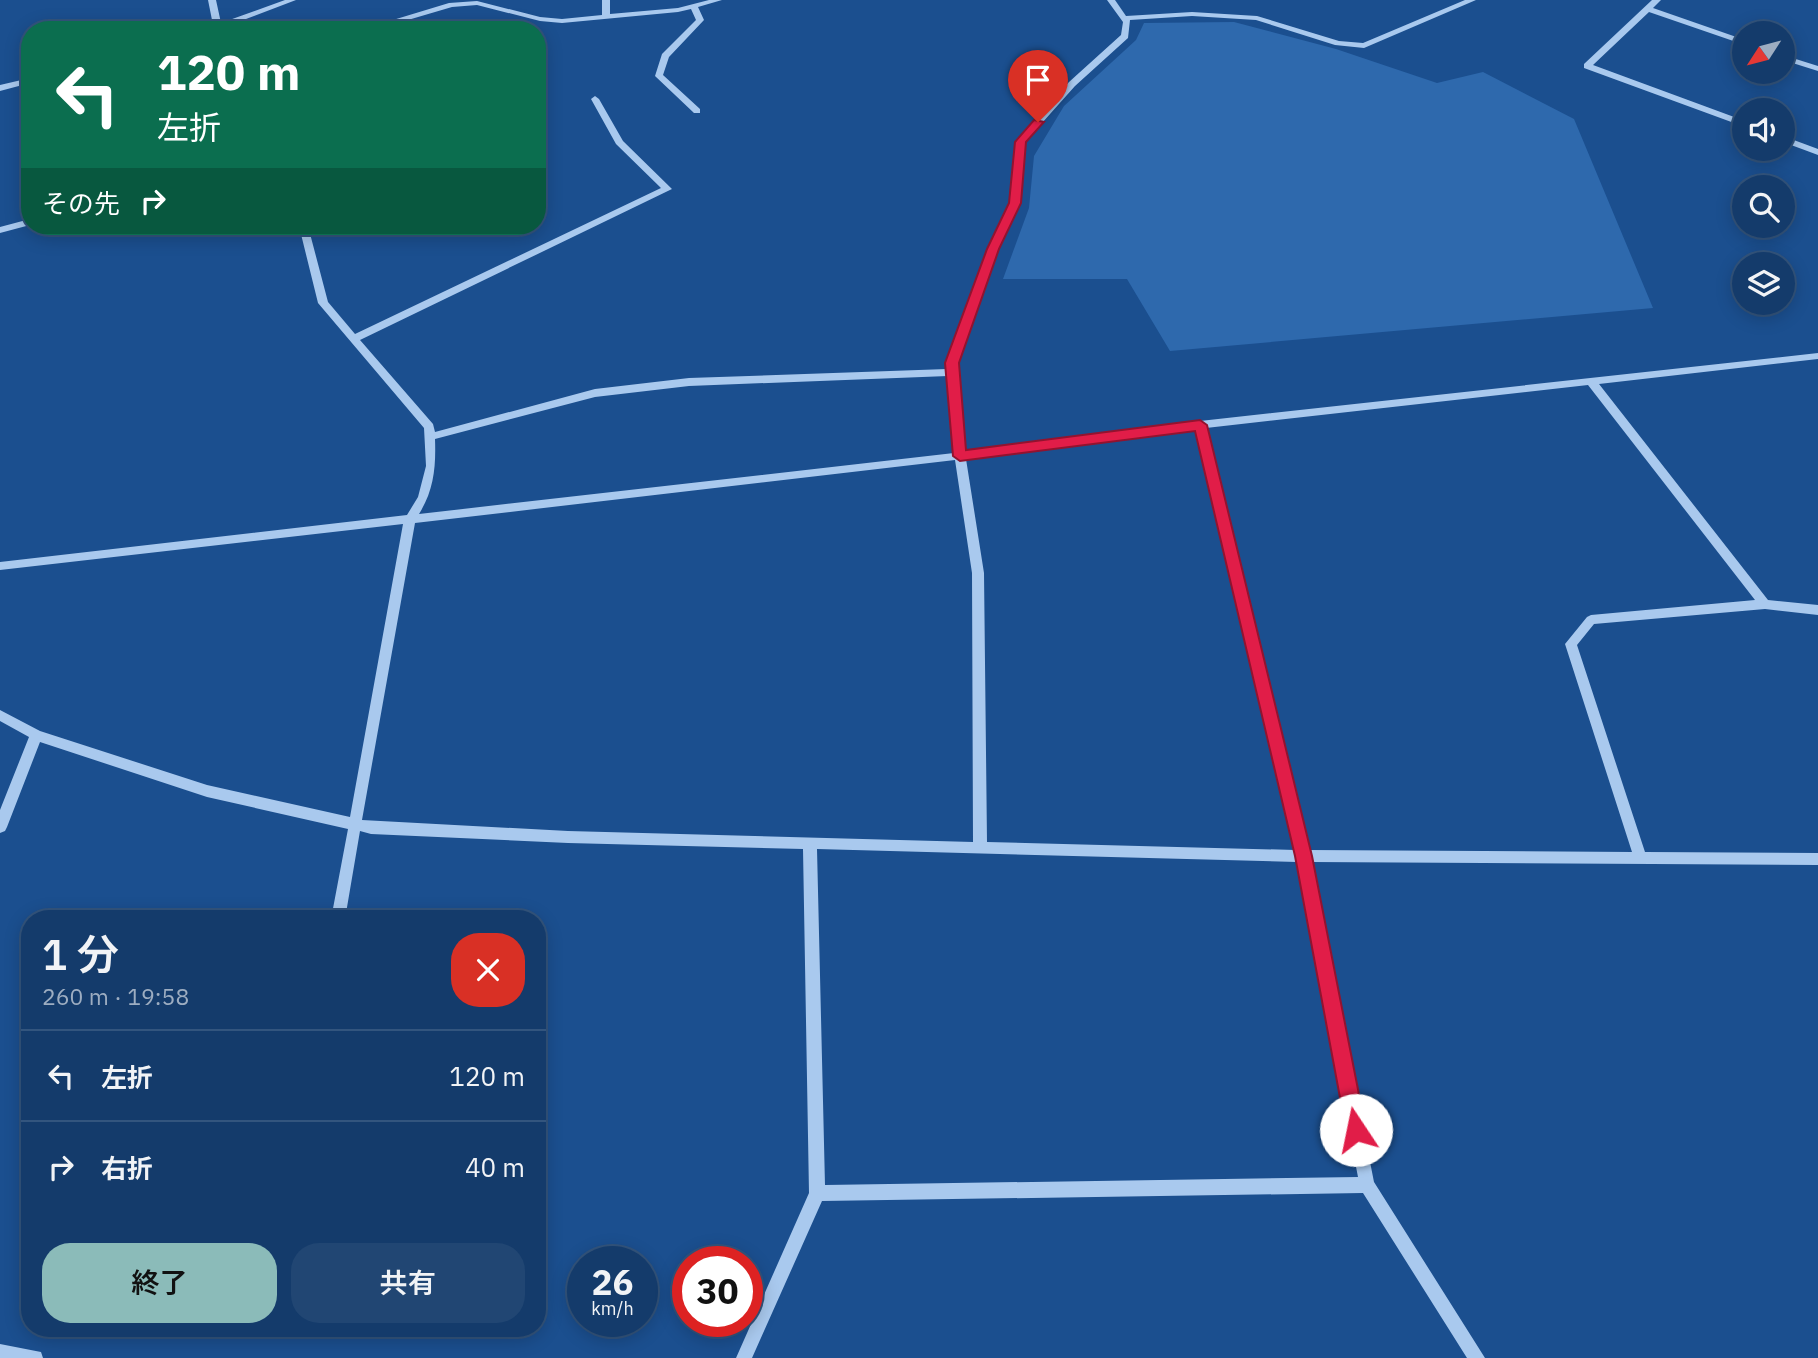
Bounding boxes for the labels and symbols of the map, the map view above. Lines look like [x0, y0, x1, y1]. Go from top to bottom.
north arrow [1732, 21, 1796, 84]
pin [1008, 50, 1068, 122]
position arrow [1319, 1093, 1393, 1167]
speed limit sign: 30 [672, 1246, 763, 1337]

